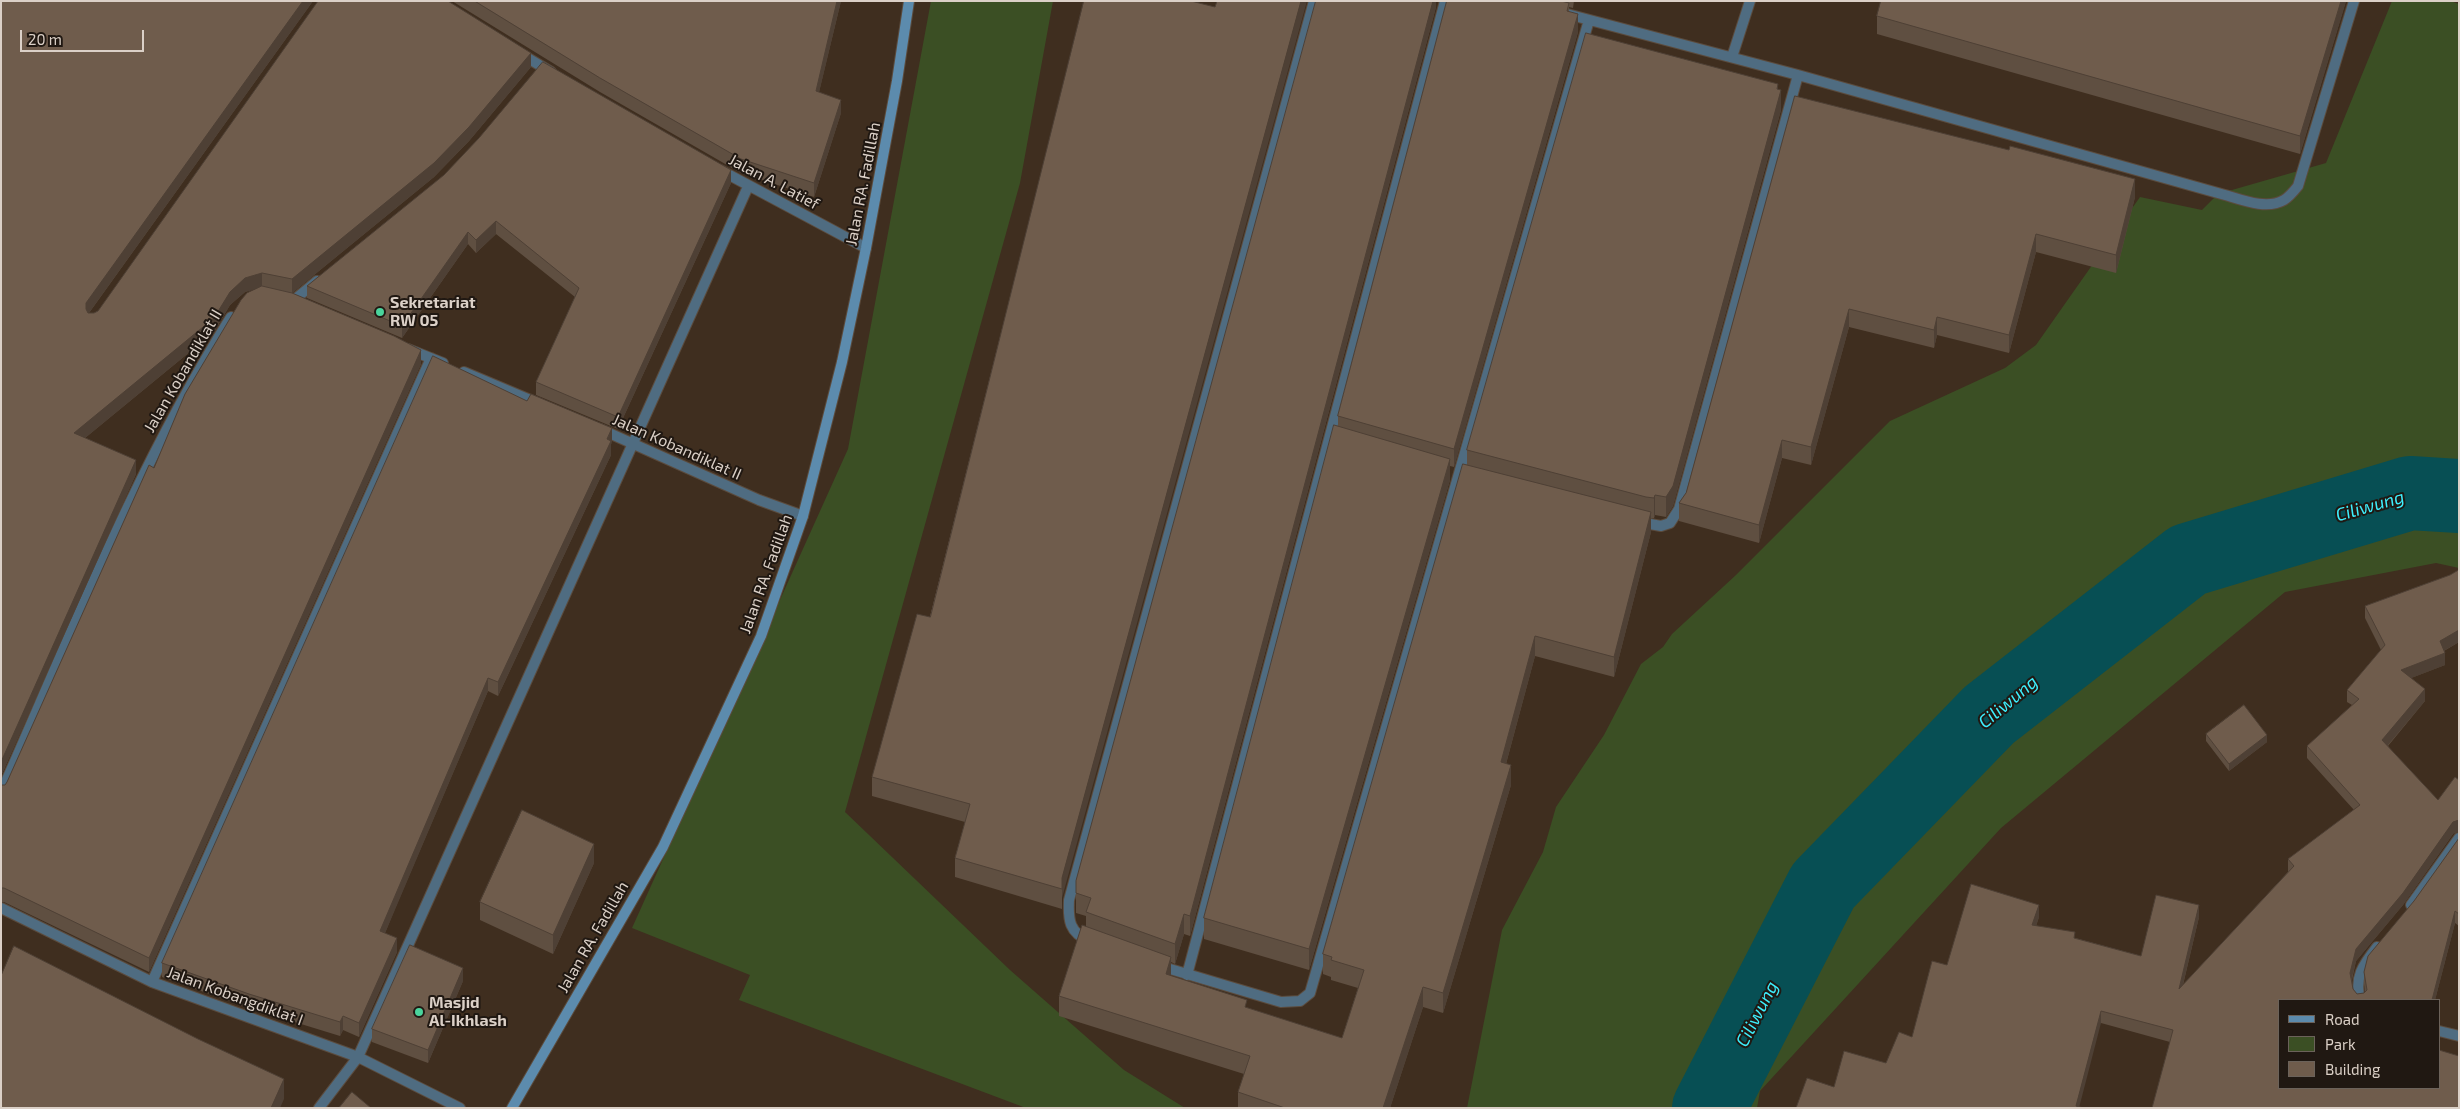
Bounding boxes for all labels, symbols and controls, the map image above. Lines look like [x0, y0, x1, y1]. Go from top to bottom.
scale bar [22, 20, 146, 52]
text: 20 m [28, 30, 62, 48]
street label: Jalan RA. Fadillah [842, 121, 884, 247]
street label: Jalan A. Latief [726, 150, 822, 214]
place label: Sekretariat RW 05 [390, 293, 476, 331]
street label: Jalan Kobandiklat II [140, 306, 226, 436]
marker: Sekretariat RW 05 [374, 306, 386, 318]
street label: Jalan Kobandiklat II [610, 410, 744, 484]
water label: Ciliwung [2333, 486, 2407, 526]
street label: Jalan RA. Fadillah [736, 512, 796, 636]
water label: Ciliwung [1974, 671, 2042, 733]
street label: Jalan RA. Fadillah [553, 878, 633, 996]
street label: Jalan Kobangdiklat I [164, 962, 306, 1030]
water label: Ciliwung [1731, 978, 1783, 1050]
place label: Masjid Al-Ikhlash [429, 993, 507, 1031]
legend [2278, 999, 2440, 1089]
marker: Masjid Al-Ikhlash [413, 1006, 425, 1018]
text: Road [2325, 1010, 2360, 1028]
text: Park [2325, 1035, 2356, 1053]
text: Building [2325, 1060, 2380, 1078]

